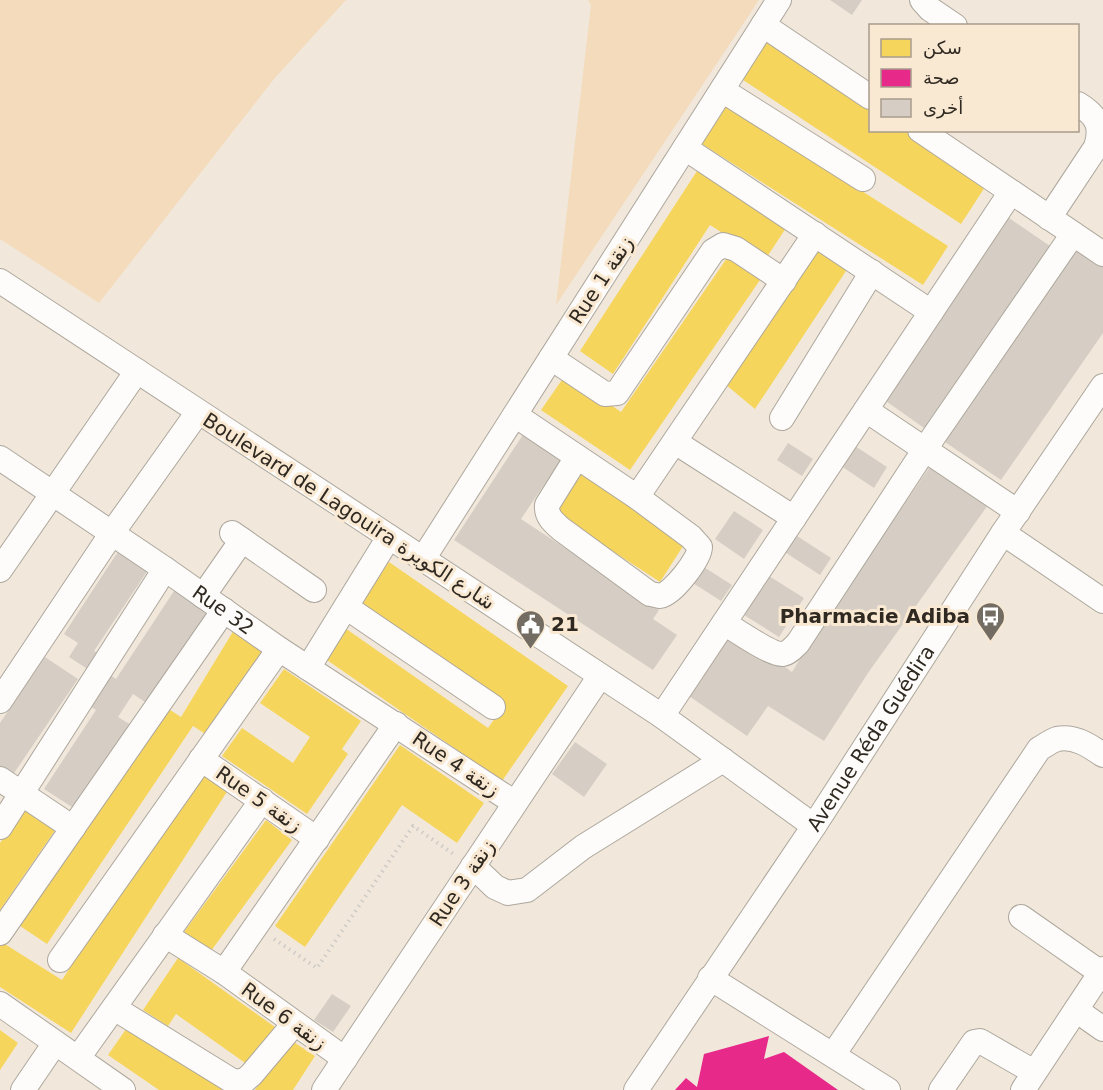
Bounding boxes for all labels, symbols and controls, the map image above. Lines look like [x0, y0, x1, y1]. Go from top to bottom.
legend [869, 24, 1079, 132]
text: سكن [923, 37, 962, 59]
text: صحة [923, 67, 960, 88]
text: أخرى [923, 96, 963, 119]
street label: Rue 1 زنقة [564, 232, 638, 328]
street label: Boulevard de Lagouira شارع الكويرة [199, 407, 499, 615]
street label: Rue 32 [188, 580, 259, 640]
bus stop icon: Pharmacie Adiba [975, 600, 1007, 642]
place label: Pharmacie Adiba [780, 604, 970, 628]
public building icon: 21 [514, 608, 546, 650]
place label: 21 [551, 612, 579, 636]
street label: Avenue Réda Guédira [802, 641, 939, 836]
street label: Rue 4 زنقة [408, 726, 504, 802]
street label: Rue 5 زنقة [211, 761, 307, 837]
street label: Rue 3 زنقة [424, 835, 500, 931]
street label: Rue 6 زنقة [237, 977, 331, 1055]

